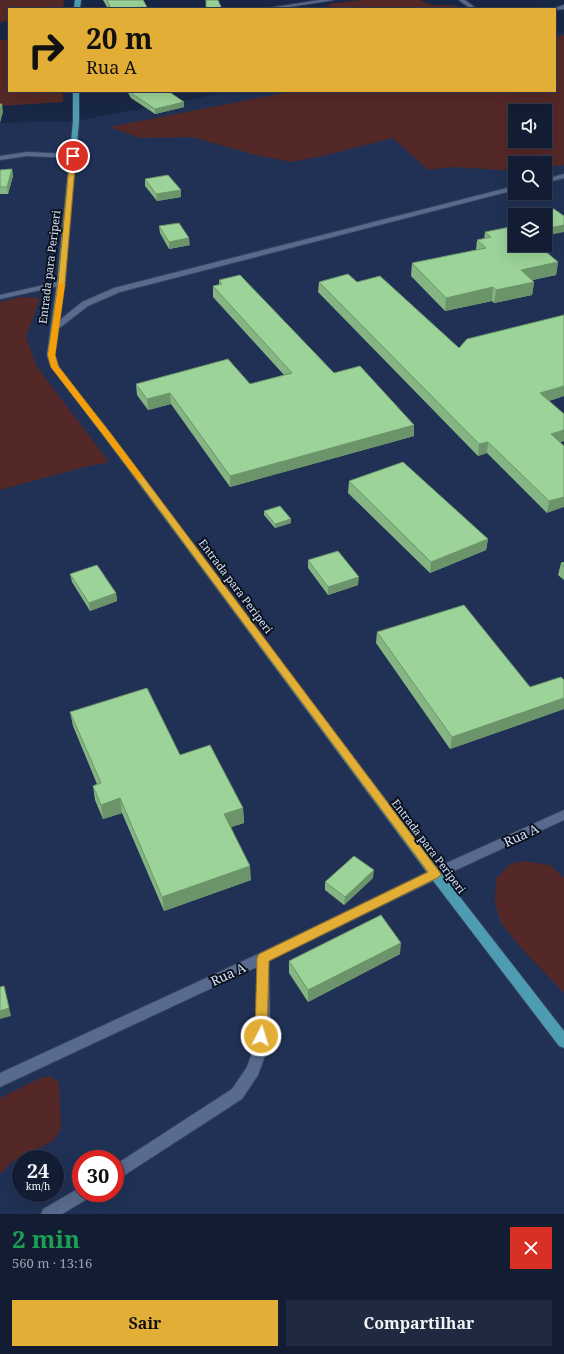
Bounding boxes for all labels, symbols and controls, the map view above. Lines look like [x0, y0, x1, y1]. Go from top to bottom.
text: 20 m [86, 19, 153, 57]
icon: right [20, 24, 72, 76]
text: Rua A [86, 55, 137, 79]
map controls [508, 104, 552, 252]
button: sound [508, 104, 552, 148]
pin [56, 139, 90, 173]
icon: arrive [62, 145, 84, 167]
button: search [508, 156, 552, 200]
button: layers [508, 208, 552, 252]
street label: Entrada para Periperi [35, 209, 63, 325]
street label: Entrada para Periperi [196, 536, 277, 637]
street label: Entrada para Periperi [389, 796, 470, 897]
street label: Rua A [501, 819, 542, 851]
street label: Rua A [208, 958, 249, 990]
position arrow [240, 1015, 282, 1057]
speed limit sign: 30 [72, 1150, 124, 1202]
text: 24 [27, 1157, 49, 1184]
text: km/h [26, 1179, 50, 1193]
text: 2 min [12, 1222, 80, 1255]
button: close [510, 1227, 552, 1269]
text: 560 m · 13:16 [12, 1254, 92, 1272]
button: Sair [12, 1300, 278, 1346]
button: Compartilhar [286, 1300, 552, 1346]

